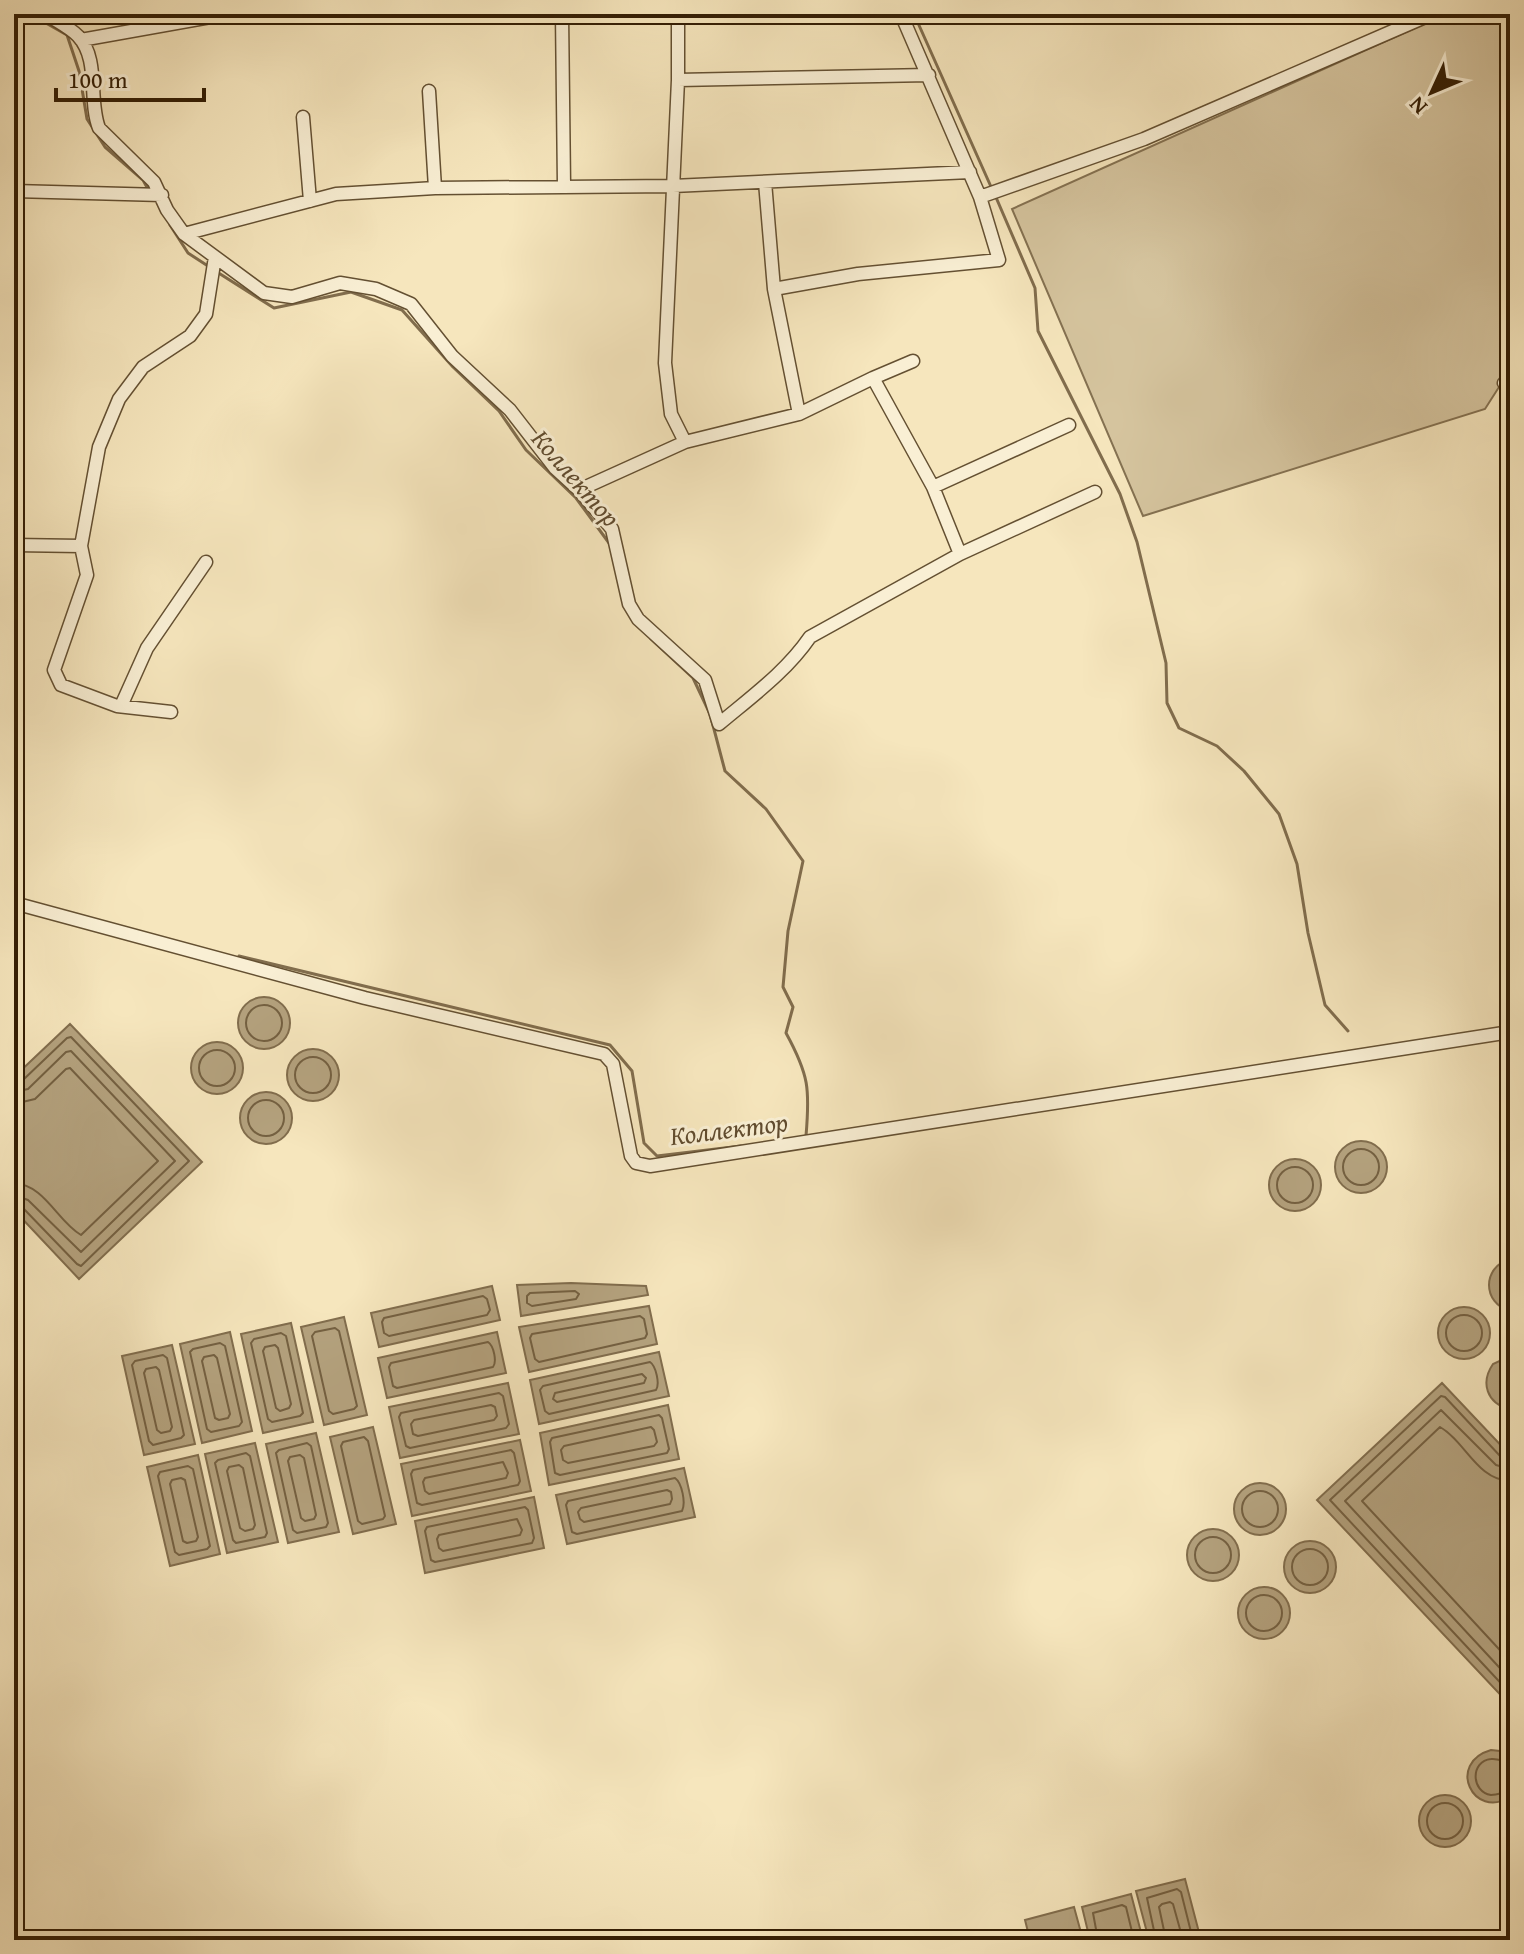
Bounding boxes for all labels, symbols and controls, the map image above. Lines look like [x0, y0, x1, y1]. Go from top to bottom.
scale bar [56, 52, 204, 102]
north arrow [1392, 52, 1472, 132]
text: 100 m [68, 62, 128, 97]
text: N [1401, 89, 1434, 122]
water label: Коллектор [523, 420, 630, 535]
water label: Коллектор [668, 1102, 790, 1155]

